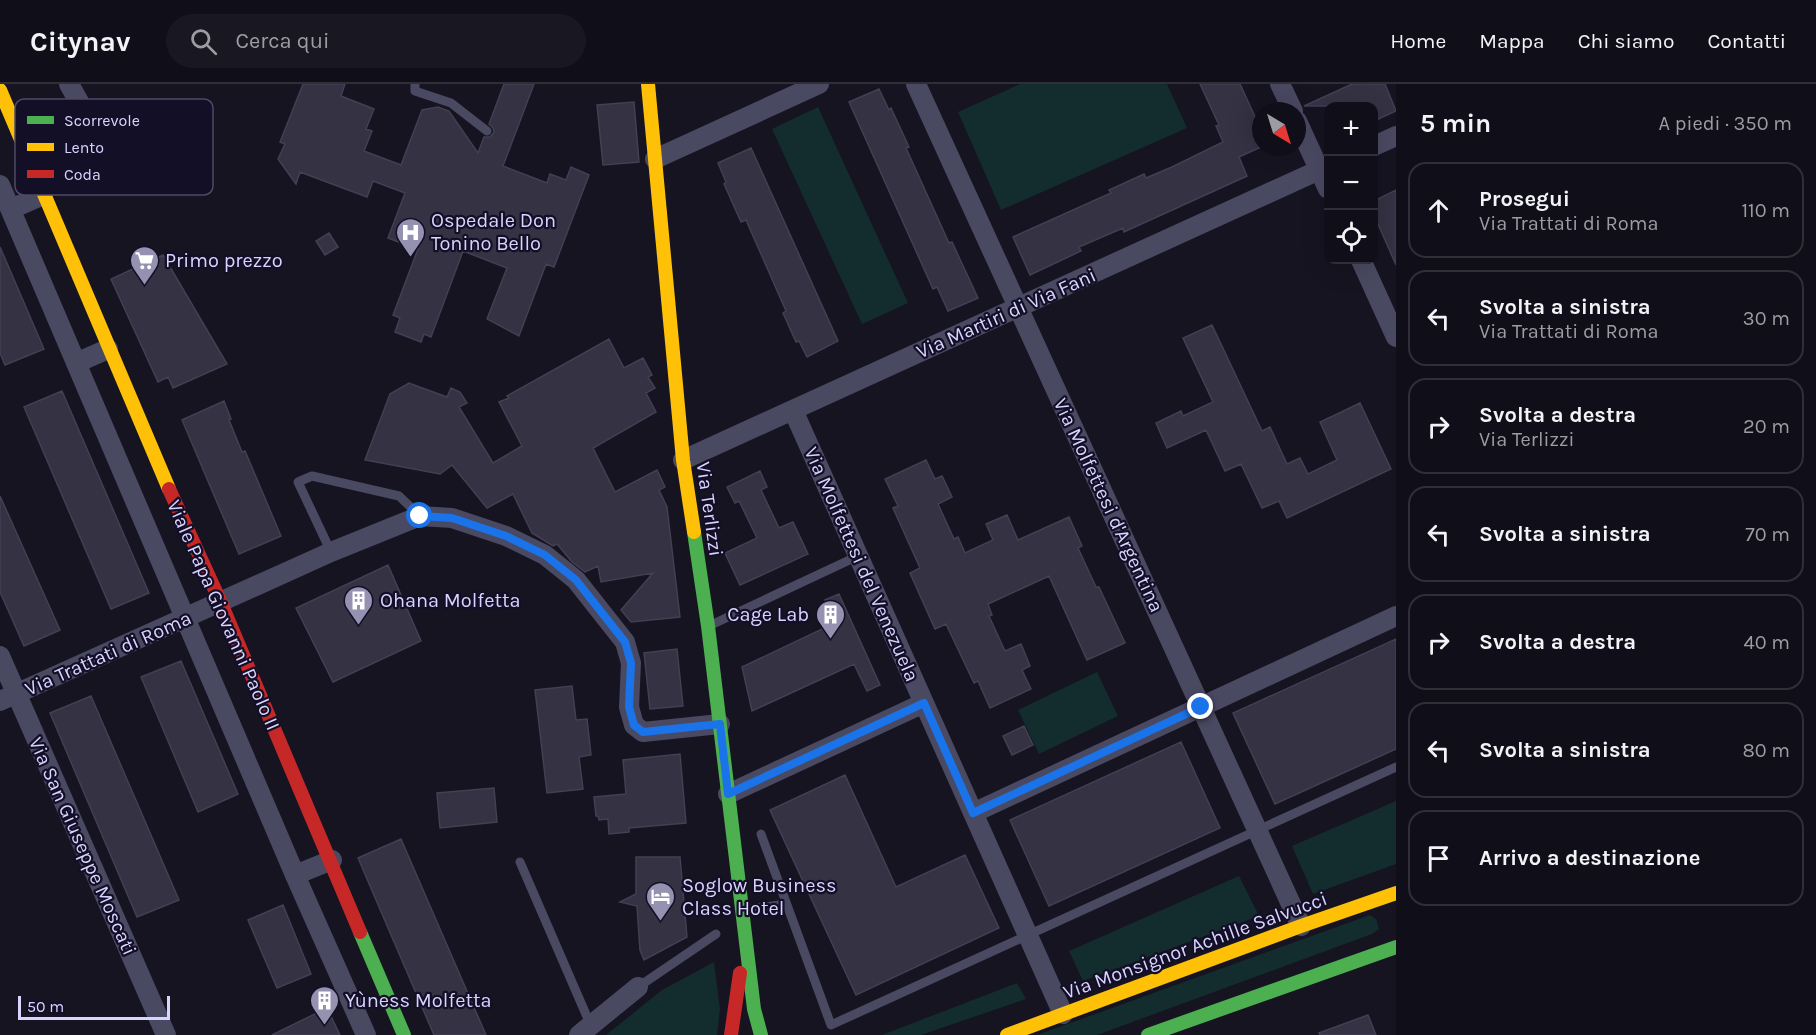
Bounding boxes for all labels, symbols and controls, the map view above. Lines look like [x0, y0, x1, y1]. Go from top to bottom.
search box [166, 14, 586, 68]
text: Citynav [30, 25, 130, 58]
icon: search [187, 25, 220, 58]
text: Cerca qui [235, 28, 330, 54]
text: Home [1390, 29, 1446, 53]
text: Mappa [1479, 29, 1545, 53]
text: Chi siamo [1578, 29, 1674, 53]
text: Contatti [1707, 29, 1786, 53]
legend [15, 99, 213, 195]
north arrow [1252, 102, 1306, 156]
map controls [1324, 102, 1378, 264]
button: + [1324, 102, 1378, 156]
text: 5 min [1420, 108, 1491, 139]
text: Scorrevole [64, 111, 140, 130]
text: A piedi · 350 m [1659, 112, 1792, 135]
text: Lento [64, 138, 104, 157]
button: − [1324, 156, 1378, 210]
text: Coda [64, 165, 101, 184]
text: Prosegui [1479, 186, 1570, 212]
icon: ahead [1422, 194, 1455, 227]
text: 110 m [1741, 199, 1790, 222]
place label: Ospedale Don Tonino Bello [431, 209, 556, 255]
button: locate [1324, 210, 1378, 264]
text: Via Trattati di Roma [1479, 212, 1659, 235]
hospital icon: Ospedale Don Tonino Bello [394, 216, 426, 258]
supermarket icon: Primo prezzo [128, 244, 160, 286]
place label: Primo prezzo [165, 249, 283, 272]
street label: Via Martiri di Via Fani [913, 263, 1100, 363]
text: Svolta a sinistra [1479, 294, 1651, 320]
icon: left [1422, 302, 1455, 335]
text: 30 m [1743, 307, 1790, 330]
text: Via Trattati di Roma [1479, 320, 1659, 343]
street label: Via Molfettesi d'Argentina [1049, 395, 1168, 616]
text: Svolta a destra [1479, 402, 1636, 428]
icon: right [1422, 410, 1455, 443]
text: 20 m [1743, 415, 1790, 438]
text: Via Terlizzi [1479, 428, 1574, 451]
street label: Via Molfettesi del Venezuela [799, 443, 924, 685]
street label: Via Terlizzi [691, 460, 728, 558]
street label: Viale Papa Giovanni Paolo II [162, 497, 285, 734]
route start [406, 502, 432, 528]
icon: left [1422, 518, 1455, 551]
text: Svolta a sinistra [1479, 521, 1651, 547]
text: 70 m [1745, 523, 1790, 546]
building icon: Ohana Molfetta [343, 584, 375, 626]
place label: Ohana Molfetta [380, 589, 520, 612]
building icon: Cage Lab [814, 598, 846, 640]
place label: Cage Lab [727, 603, 809, 626]
street label: Via Trattati di Roma [22, 606, 195, 700]
icon: right [1422, 626, 1455, 659]
text: Svolta a destra [1479, 629, 1636, 655]
text: 40 m [1744, 631, 1790, 654]
route end [1187, 693, 1213, 719]
street label: Via San Giuseppe Moscati [24, 734, 141, 959]
icon: left [1422, 734, 1455, 767]
text: Svolta a sinistra [1479, 737, 1651, 763]
text: 80 m [1742, 739, 1790, 762]
icon: arrive [1422, 842, 1455, 875]
text: Arrivo a destinazione [1479, 845, 1700, 871]
place label: Soglow Business Class Hotel [682, 874, 836, 920]
hotel icon: Soglow Business Class Hotel [645, 880, 677, 922]
street label: Via Monsignor Achille Salvucci [1060, 887, 1330, 1004]
building icon: Yùness Molfetta [308, 984, 340, 1026]
place label: Yùness Molfetta [345, 989, 492, 1012]
scale bar [18, 993, 170, 1020]
text: 50 m [27, 997, 64, 1016]

